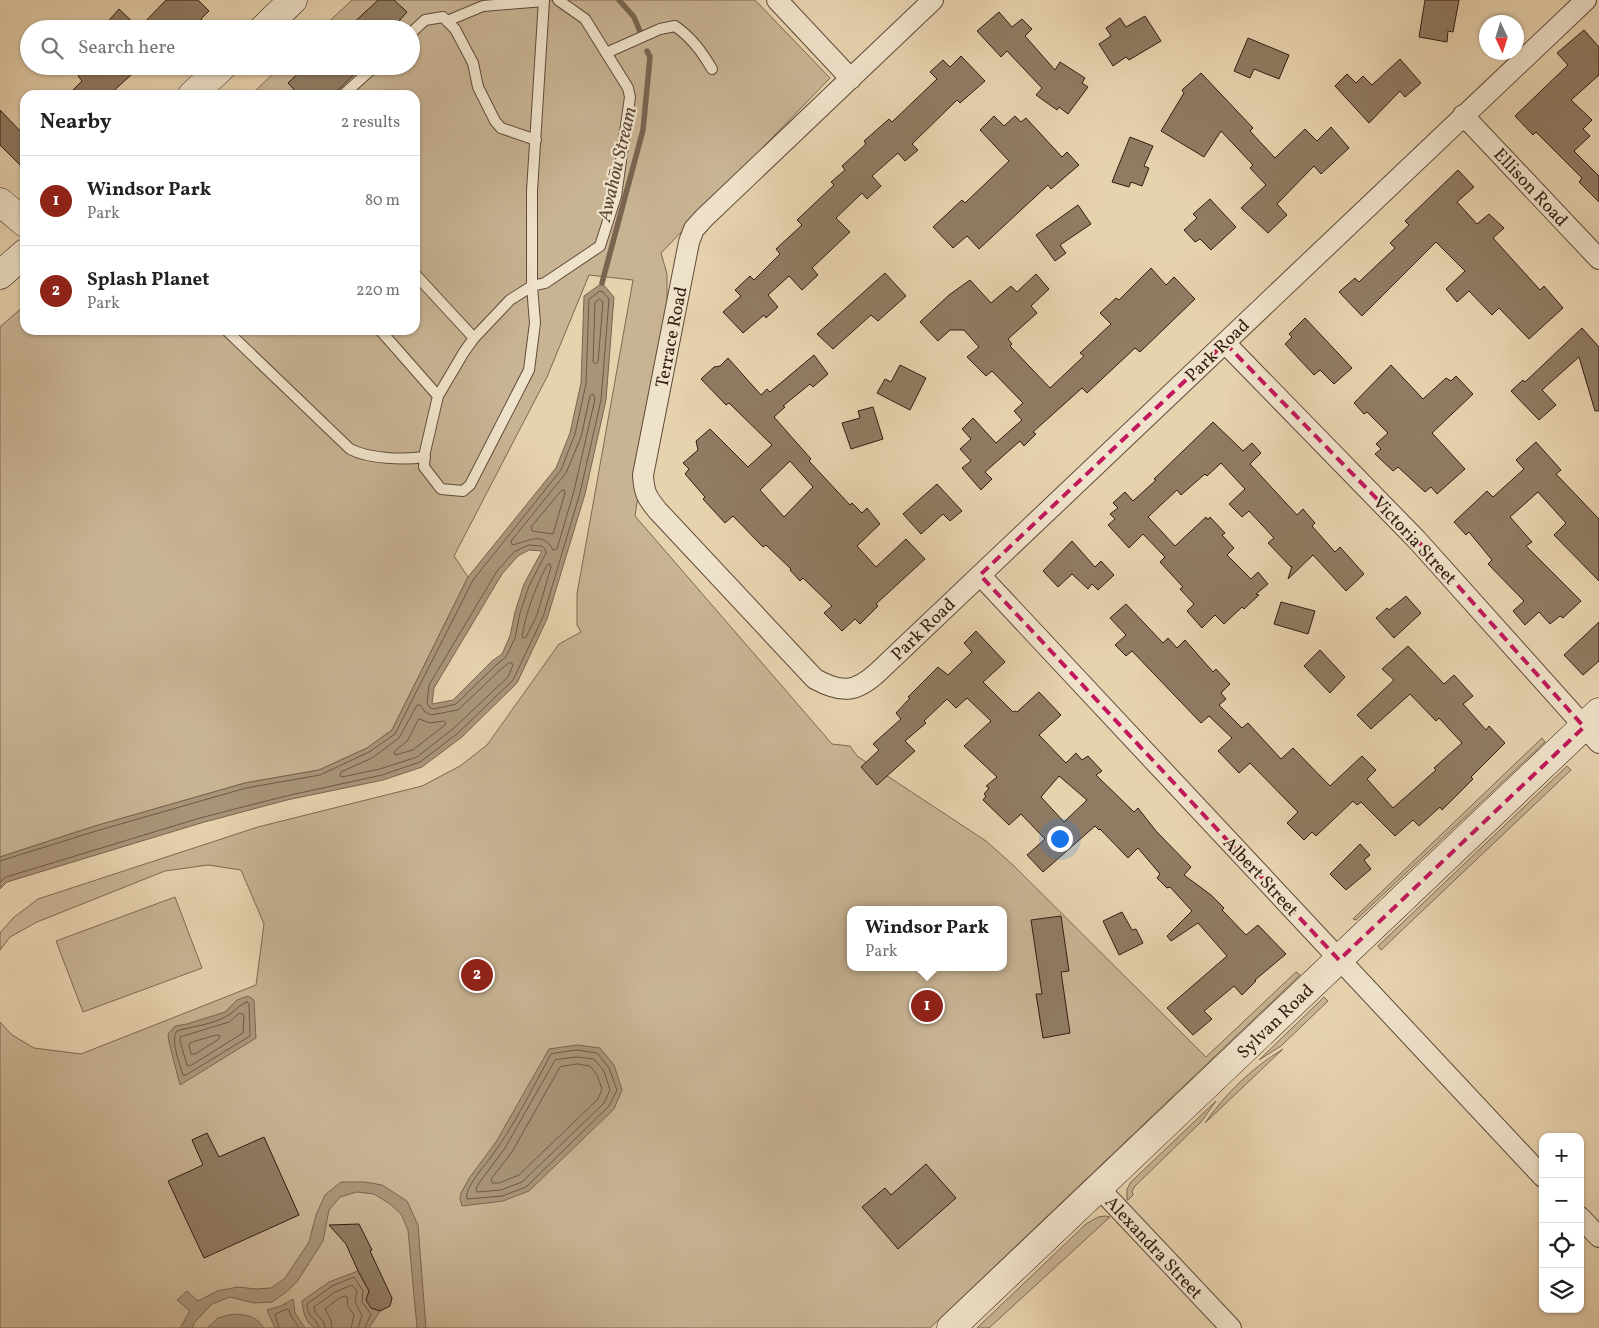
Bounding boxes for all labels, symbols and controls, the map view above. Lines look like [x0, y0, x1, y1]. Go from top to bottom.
north arrow [1479, 15, 1524, 60]
search box [20, 20, 420, 75]
icon: search [38, 34, 66, 62]
text: Search here [78, 35, 175, 61]
water label: Awahōu Stream [592, 105, 644, 225]
text: Nearby [40, 108, 111, 137]
text: 2 results [341, 112, 400, 134]
street label: Ellison Road [1487, 143, 1573, 233]
text: Windsor Park [87, 177, 211, 203]
text: 1 [53, 190, 59, 212]
text: 80 m [365, 190, 400, 212]
text: Park [87, 203, 120, 225]
text: Splash Planet [87, 267, 209, 293]
text: 2 [52, 280, 60, 302]
text: 220 m [356, 280, 400, 302]
street label: Terrace Road [650, 285, 695, 390]
text: Park [87, 293, 120, 315]
street label: Park Road [1180, 314, 1256, 388]
street label: Victoria Street [1366, 491, 1462, 591]
street label: Park Road [886, 593, 962, 667]
your location [1047, 826, 1073, 852]
street label: Albert Street [1216, 832, 1304, 923]
popup [847, 906, 1007, 971]
text: Windsor Park [865, 915, 989, 941]
text: Park [865, 941, 898, 963]
pin: 2 [461, 956, 493, 994]
street label: Sylvan Road [1232, 979, 1320, 1065]
pin: 1 [911, 987, 943, 1025]
map controls [1539, 1133, 1584, 1313]
button: + [1539, 1133, 1584, 1178]
button: − [1539, 1178, 1584, 1223]
street label: Alexandra Street [1098, 1191, 1207, 1305]
button: locate [1539, 1223, 1584, 1268]
button: layers [1539, 1268, 1584, 1313]

